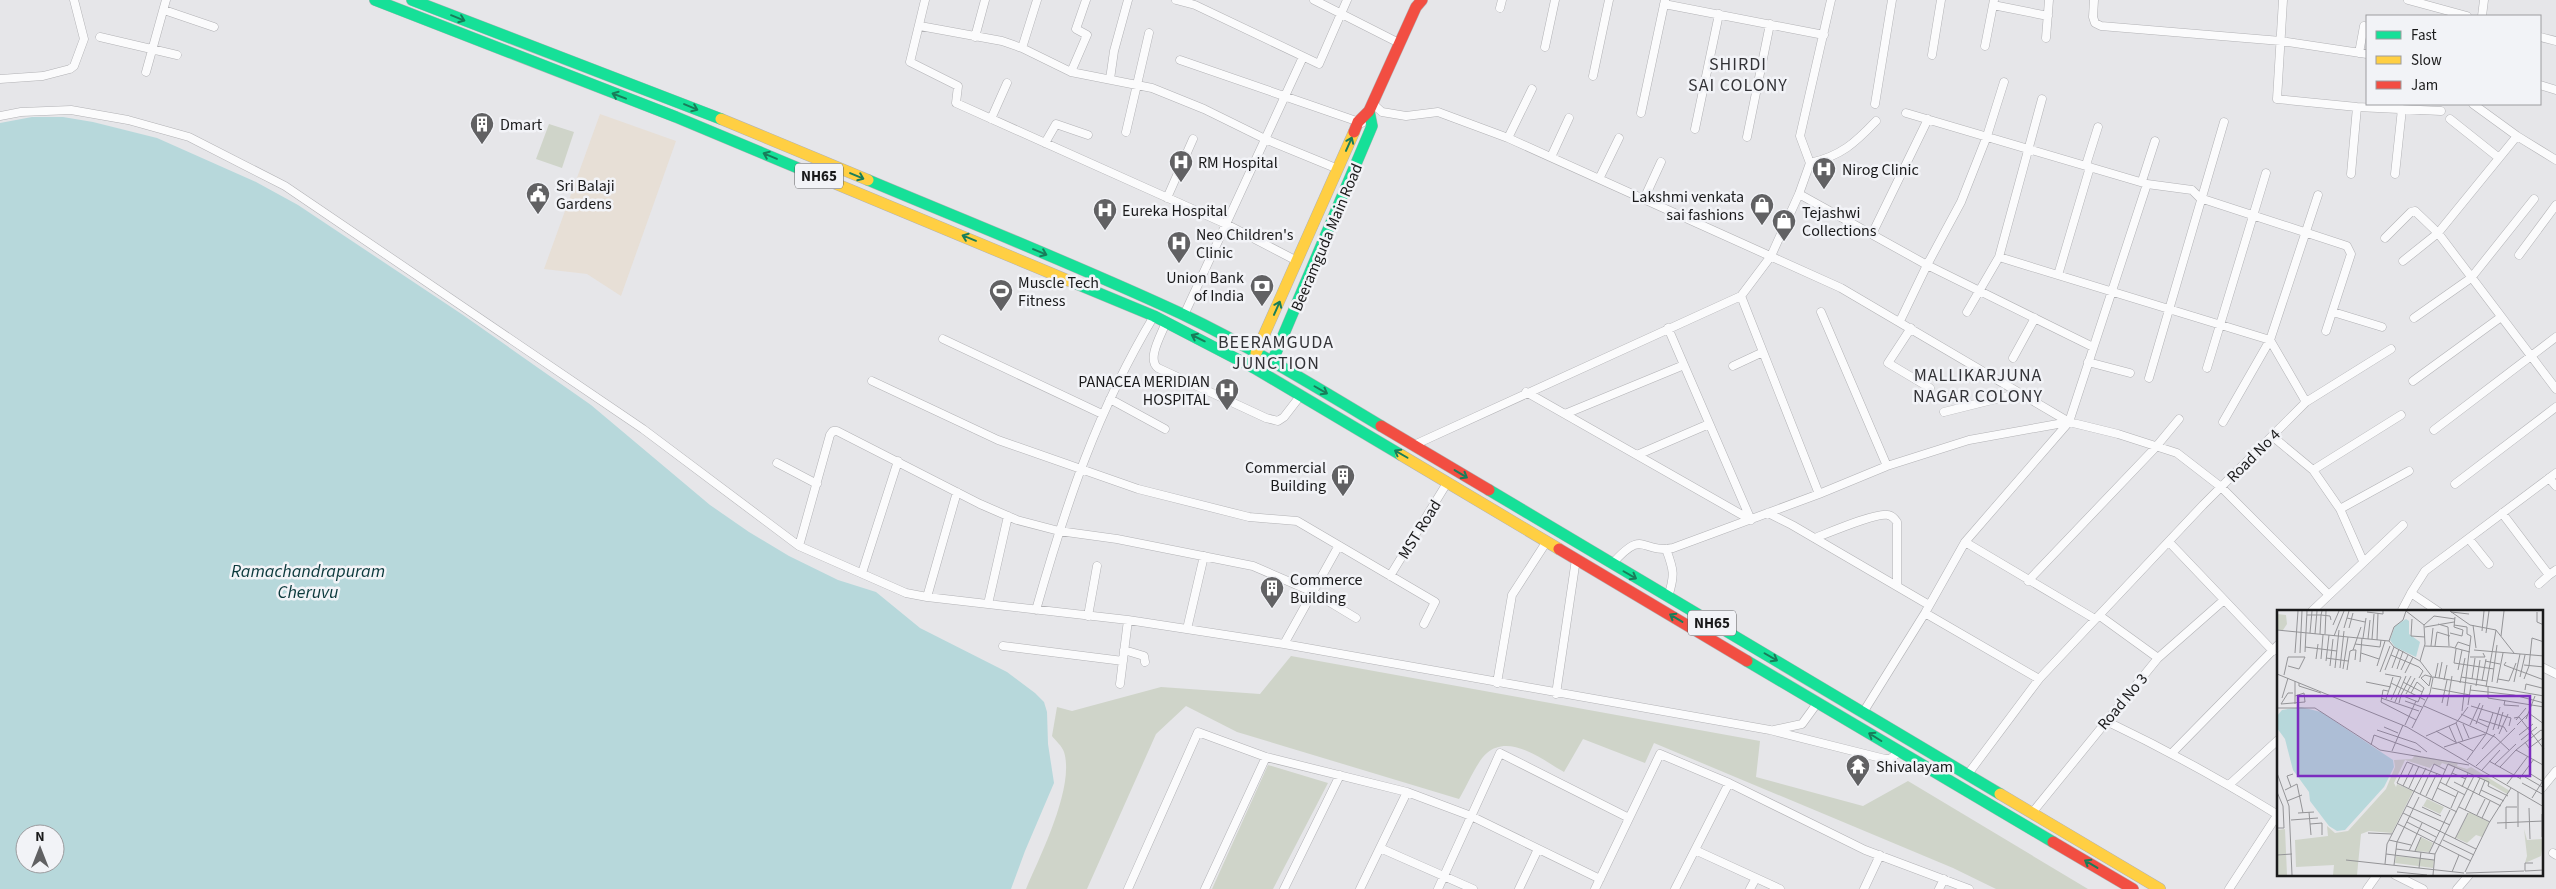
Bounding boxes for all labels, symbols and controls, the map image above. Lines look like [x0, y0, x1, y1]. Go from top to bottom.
one-way arrow [450, 14, 465, 23]
legend [2366, 15, 2541, 105]
text: Fast [2411, 25, 2437, 46]
text: Slow [2411, 50, 2442, 71]
district label: SHIRDI SAI COLONY [1688, 52, 1788, 98]
text: Jam [2411, 75, 2438, 96]
one-way arrow [612, 90, 627, 100]
one-way arrow [683, 103, 698, 113]
building icon: Dmart [469, 111, 495, 145]
place label: Dmart [500, 114, 543, 136]
one-way arrow [1345, 136, 1354, 151]
hospital icon: RM Hospital [1168, 149, 1194, 183]
one-way arrow [763, 150, 778, 160]
place label: RM Hospital [1198, 152, 1278, 174]
hospital icon: Nirog Clinic [1811, 156, 1837, 190]
place label: Nirog Clinic [1842, 159, 1919, 181]
street label: Beeramguda Main Road [1286, 160, 1368, 315]
road number: NH65 [795, 164, 843, 188]
one-way arrow [850, 173, 865, 182]
place label: Sri Balaji Gardens [556, 175, 615, 215]
public building icon: Sri Balaji Gardens [525, 181, 551, 215]
place label: Lakshmi venkata sai fashions [1632, 186, 1744, 226]
shop icon: Lakshmi venkata sai fashions [1749, 192, 1775, 226]
hospital icon: Eureka Hospital [1092, 197, 1118, 231]
place label: Eureka Hospital [1122, 200, 1227, 222]
place label: Tejashwi Collections [1802, 202, 1877, 242]
shop icon: Tejashwi Collections [1771, 208, 1797, 242]
place label: Neo Children's Clinic [1196, 224, 1294, 264]
hospital icon: Neo Children's Clinic [1166, 230, 1192, 264]
one-way arrow [962, 233, 977, 242]
one-way arrow [1032, 247, 1047, 257]
place label: Union Bank of India [1166, 267, 1244, 307]
place label: Muscle Tech Fitness [1018, 272, 1099, 312]
bank icon: Union Bank of India [1249, 273, 1275, 307]
sports icon: Muscle Tech Fitness [988, 278, 1014, 312]
one-way arrow [1272, 301, 1282, 316]
district label: BEERAMGUDA JUNCTION [1218, 330, 1334, 376]
one-way arrow [1191, 332, 1206, 342]
district label: MALLIKARJUNA NAGAR COLONY [1913, 363, 2043, 409]
place label: PANACEA MERIDIAN HOSPITAL [1078, 371, 1210, 411]
hospital icon: PANACEA MERIDIAN HOSPITAL [1214, 377, 1240, 411]
one-way arrow [1314, 386, 1328, 396]
street label: Road No 4 [2222, 424, 2285, 487]
one-way arrow [1395, 448, 1409, 458]
place label: Commercial Building [1245, 457, 1326, 497]
building icon: Commercial Building [1330, 463, 1356, 497]
one-way arrow [1453, 469, 1467, 479]
street label: MST Road [1393, 496, 1447, 563]
water label: Ramachandrapuram Cheruvu [231, 559, 385, 605]
place label: Commerce Building [1290, 569, 1363, 609]
one-way arrow [1623, 570, 1638, 580]
building icon: Commerce Building [1259, 575, 1285, 609]
road number: NH65 [1688, 610, 1736, 636]
inset map [2277, 610, 2544, 876]
one-way arrow [1669, 612, 1683, 622]
one-way arrow [1763, 652, 1777, 662]
street label: Road No 3 [2093, 669, 2153, 735]
one-way arrow [1869, 732, 1883, 742]
temple icon: Shivalayam [1845, 753, 1871, 787]
place label: Shivalayam [1876, 756, 1953, 778]
north arrow [15, 824, 65, 874]
text: N [35, 827, 45, 847]
one-way arrow [2084, 859, 2098, 869]

